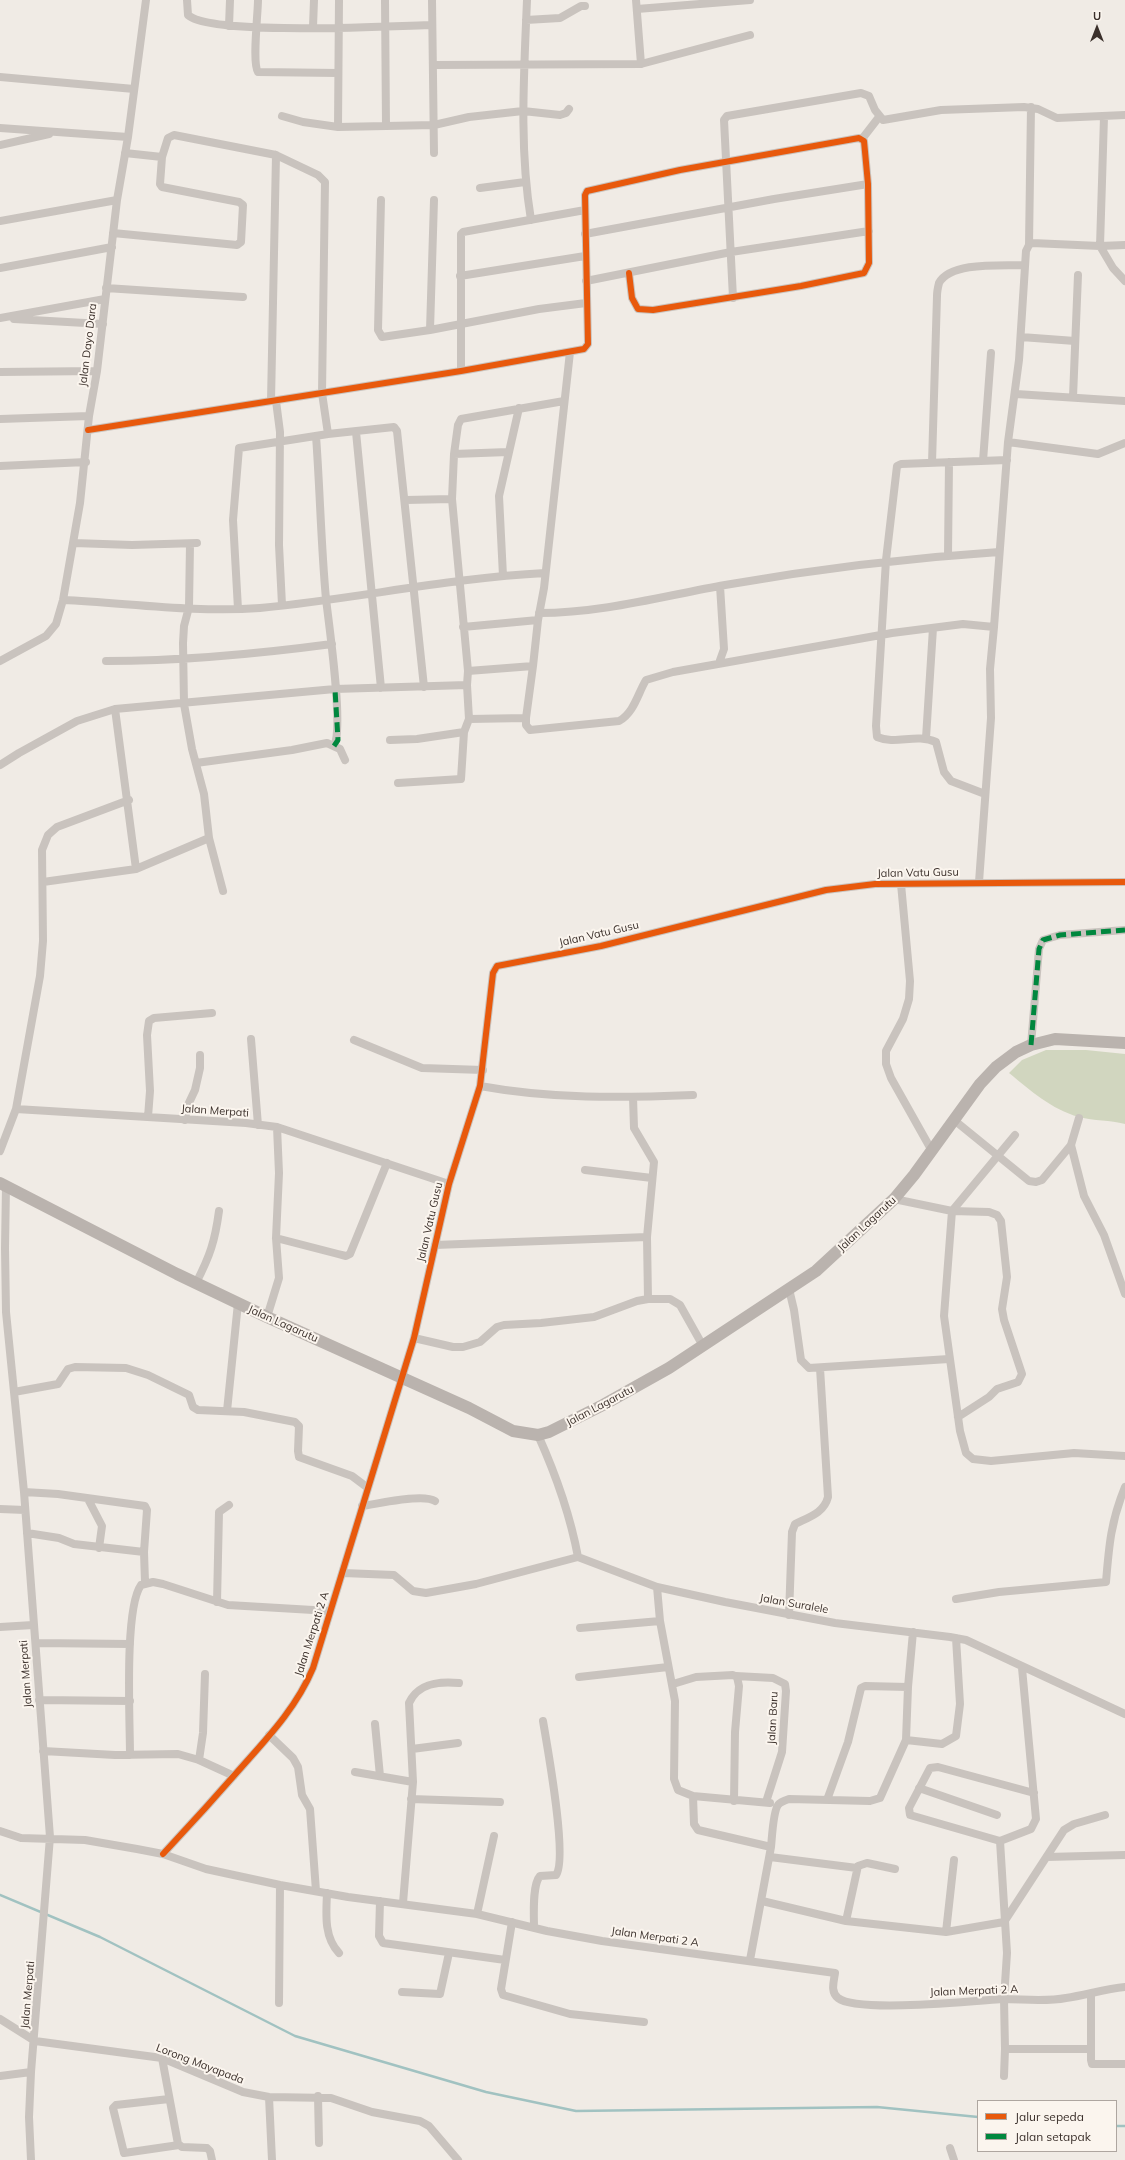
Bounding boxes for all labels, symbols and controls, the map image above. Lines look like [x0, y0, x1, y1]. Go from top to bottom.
north arrow [1077, 8, 1117, 48]
text: U [1093, 9, 1101, 23]
street label: Jalan Dayo Dara [76, 303, 100, 387]
street label: Jalan Vatu Gusu [877, 866, 959, 880]
street label: Jalan Vatu Gusu [558, 918, 640, 950]
street label: Jalan Merpati [181, 1102, 249, 1120]
street label: Jalan Vatu Gusu [414, 1181, 446, 1263]
street label: Jalan Lagarutu [835, 1194, 899, 1254]
street label: Jalan Lagarutu [246, 1303, 320, 1345]
street label: Jalan Lagarutu [564, 1383, 636, 1429]
street label: Jalan Merpati 2 A [292, 1590, 332, 1678]
street label: Jalan Suralele [759, 1591, 829, 1617]
street label: Jalan Merpati [17, 1640, 35, 1708]
street label: Jalan Baru [765, 1691, 781, 1745]
street label: Jalan Merpati 2 A [610, 1924, 700, 1950]
street label: Jalan Merpati [18, 1961, 38, 2029]
street label: Jalan Merpati 2 A [930, 1983, 1018, 1999]
street label: Lorong Mayapada [154, 2041, 246, 2087]
legend [977, 2100, 1117, 2152]
text: Jalur sepeda [1015, 2109, 1084, 2124]
text: Jalan setapak [1015, 2129, 1091, 2144]

